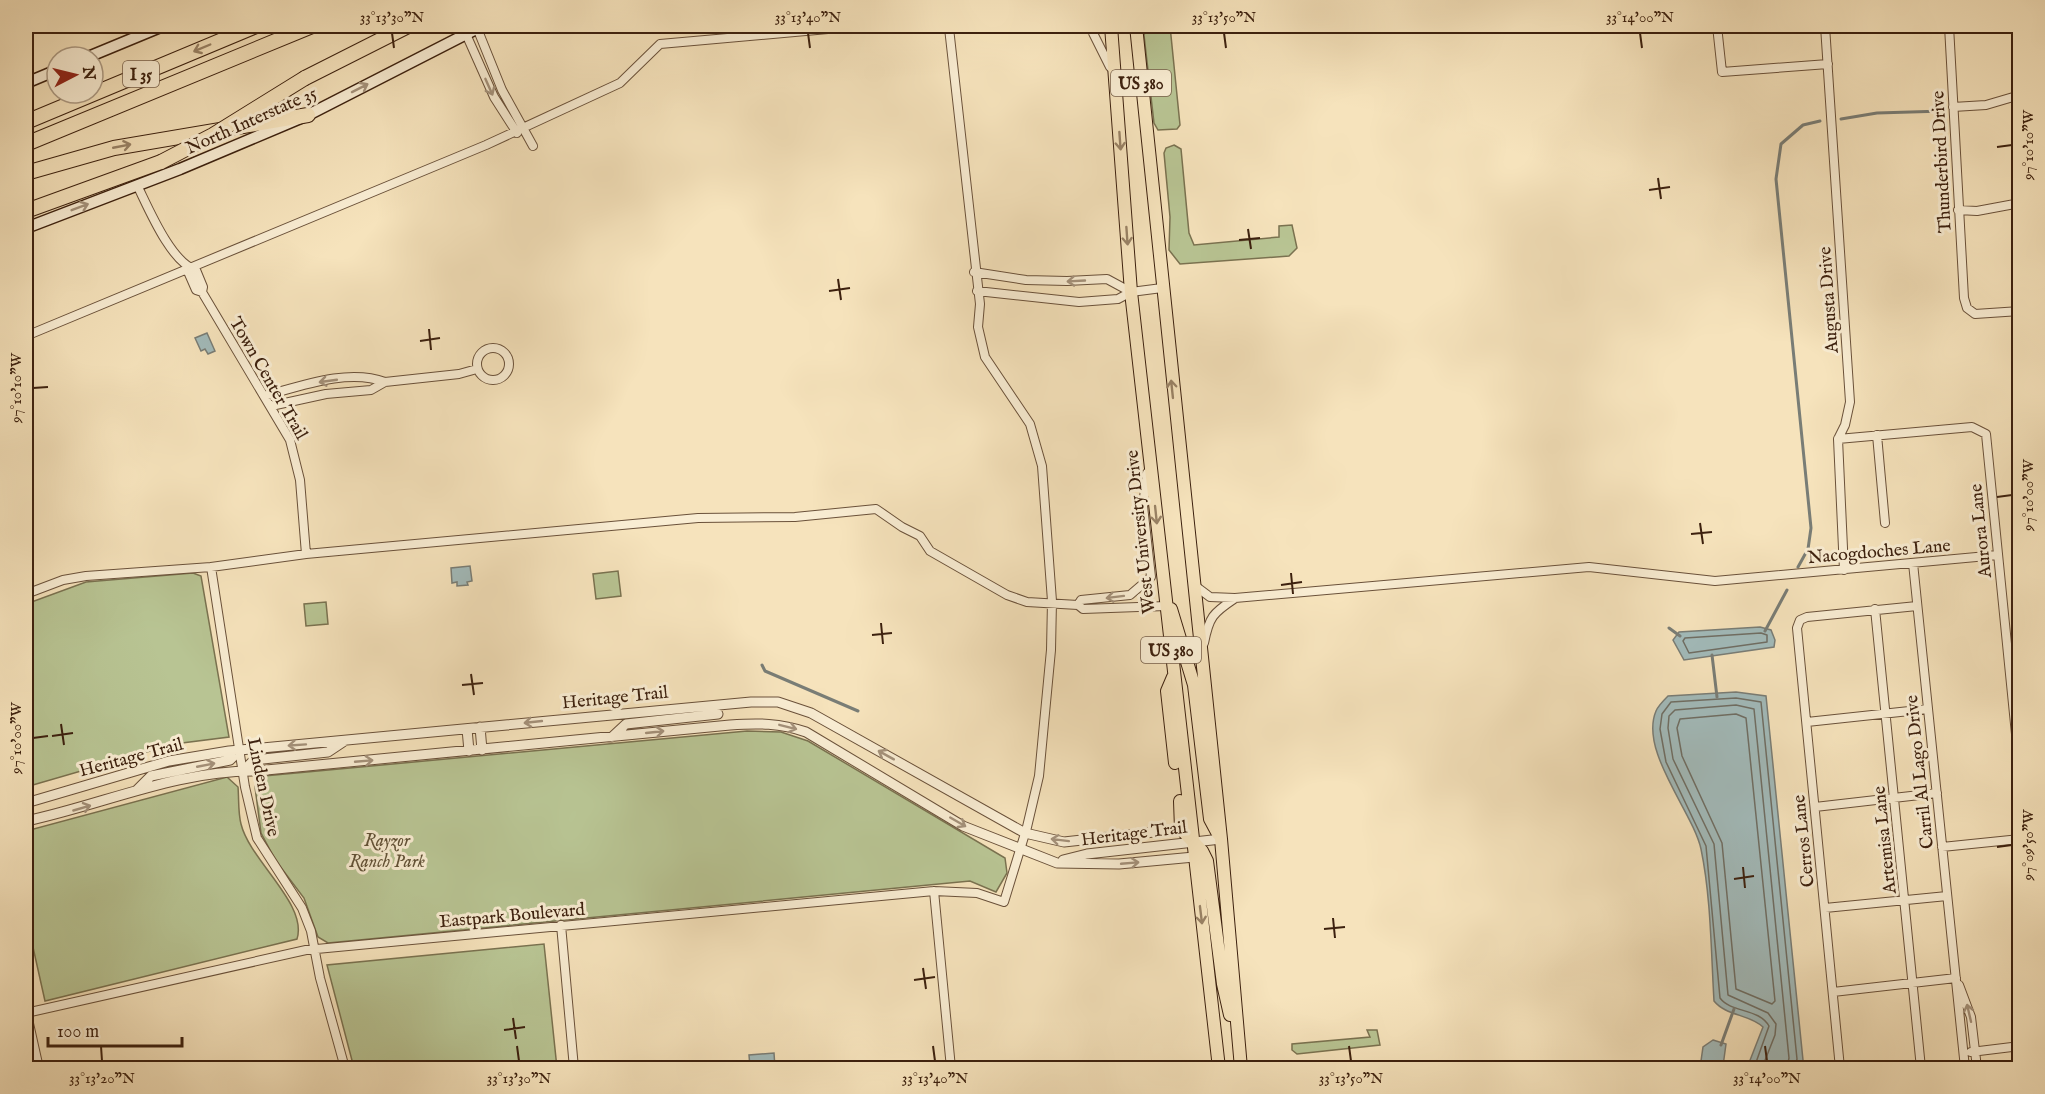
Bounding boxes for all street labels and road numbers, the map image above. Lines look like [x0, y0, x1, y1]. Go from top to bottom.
road number: I 35 [123, 61, 159, 87]
road number: US 380 [1111, 70, 1171, 96]
street label: North Interstate 35 [182, 82, 321, 161]
street label: Thunderbird Drive [1927, 90, 1958, 234]
street label: Augusta Drive [1814, 246, 1845, 355]
street label: Town Center Trail [223, 313, 312, 444]
street label: West University Drive [1121, 449, 1162, 615]
street label: Aurora Lane [1965, 483, 1998, 580]
street label: Nacogdoches Lane [1807, 535, 1952, 570]
road number: US 380 [1141, 637, 1201, 663]
street label: Heritage Trail [561, 681, 669, 716]
street label: Carril Al Lago Drive [1901, 694, 1940, 850]
street label: Heritage Trail [77, 734, 186, 783]
street label: Linden Drive [241, 736, 284, 839]
street label: Artemisa Lane [1868, 785, 1903, 896]
street label: Cerros Lane [1788, 794, 1821, 888]
street label: Heritage Trail [1080, 817, 1189, 852]
street label: Eastpark Boulevard [438, 899, 586, 934]

